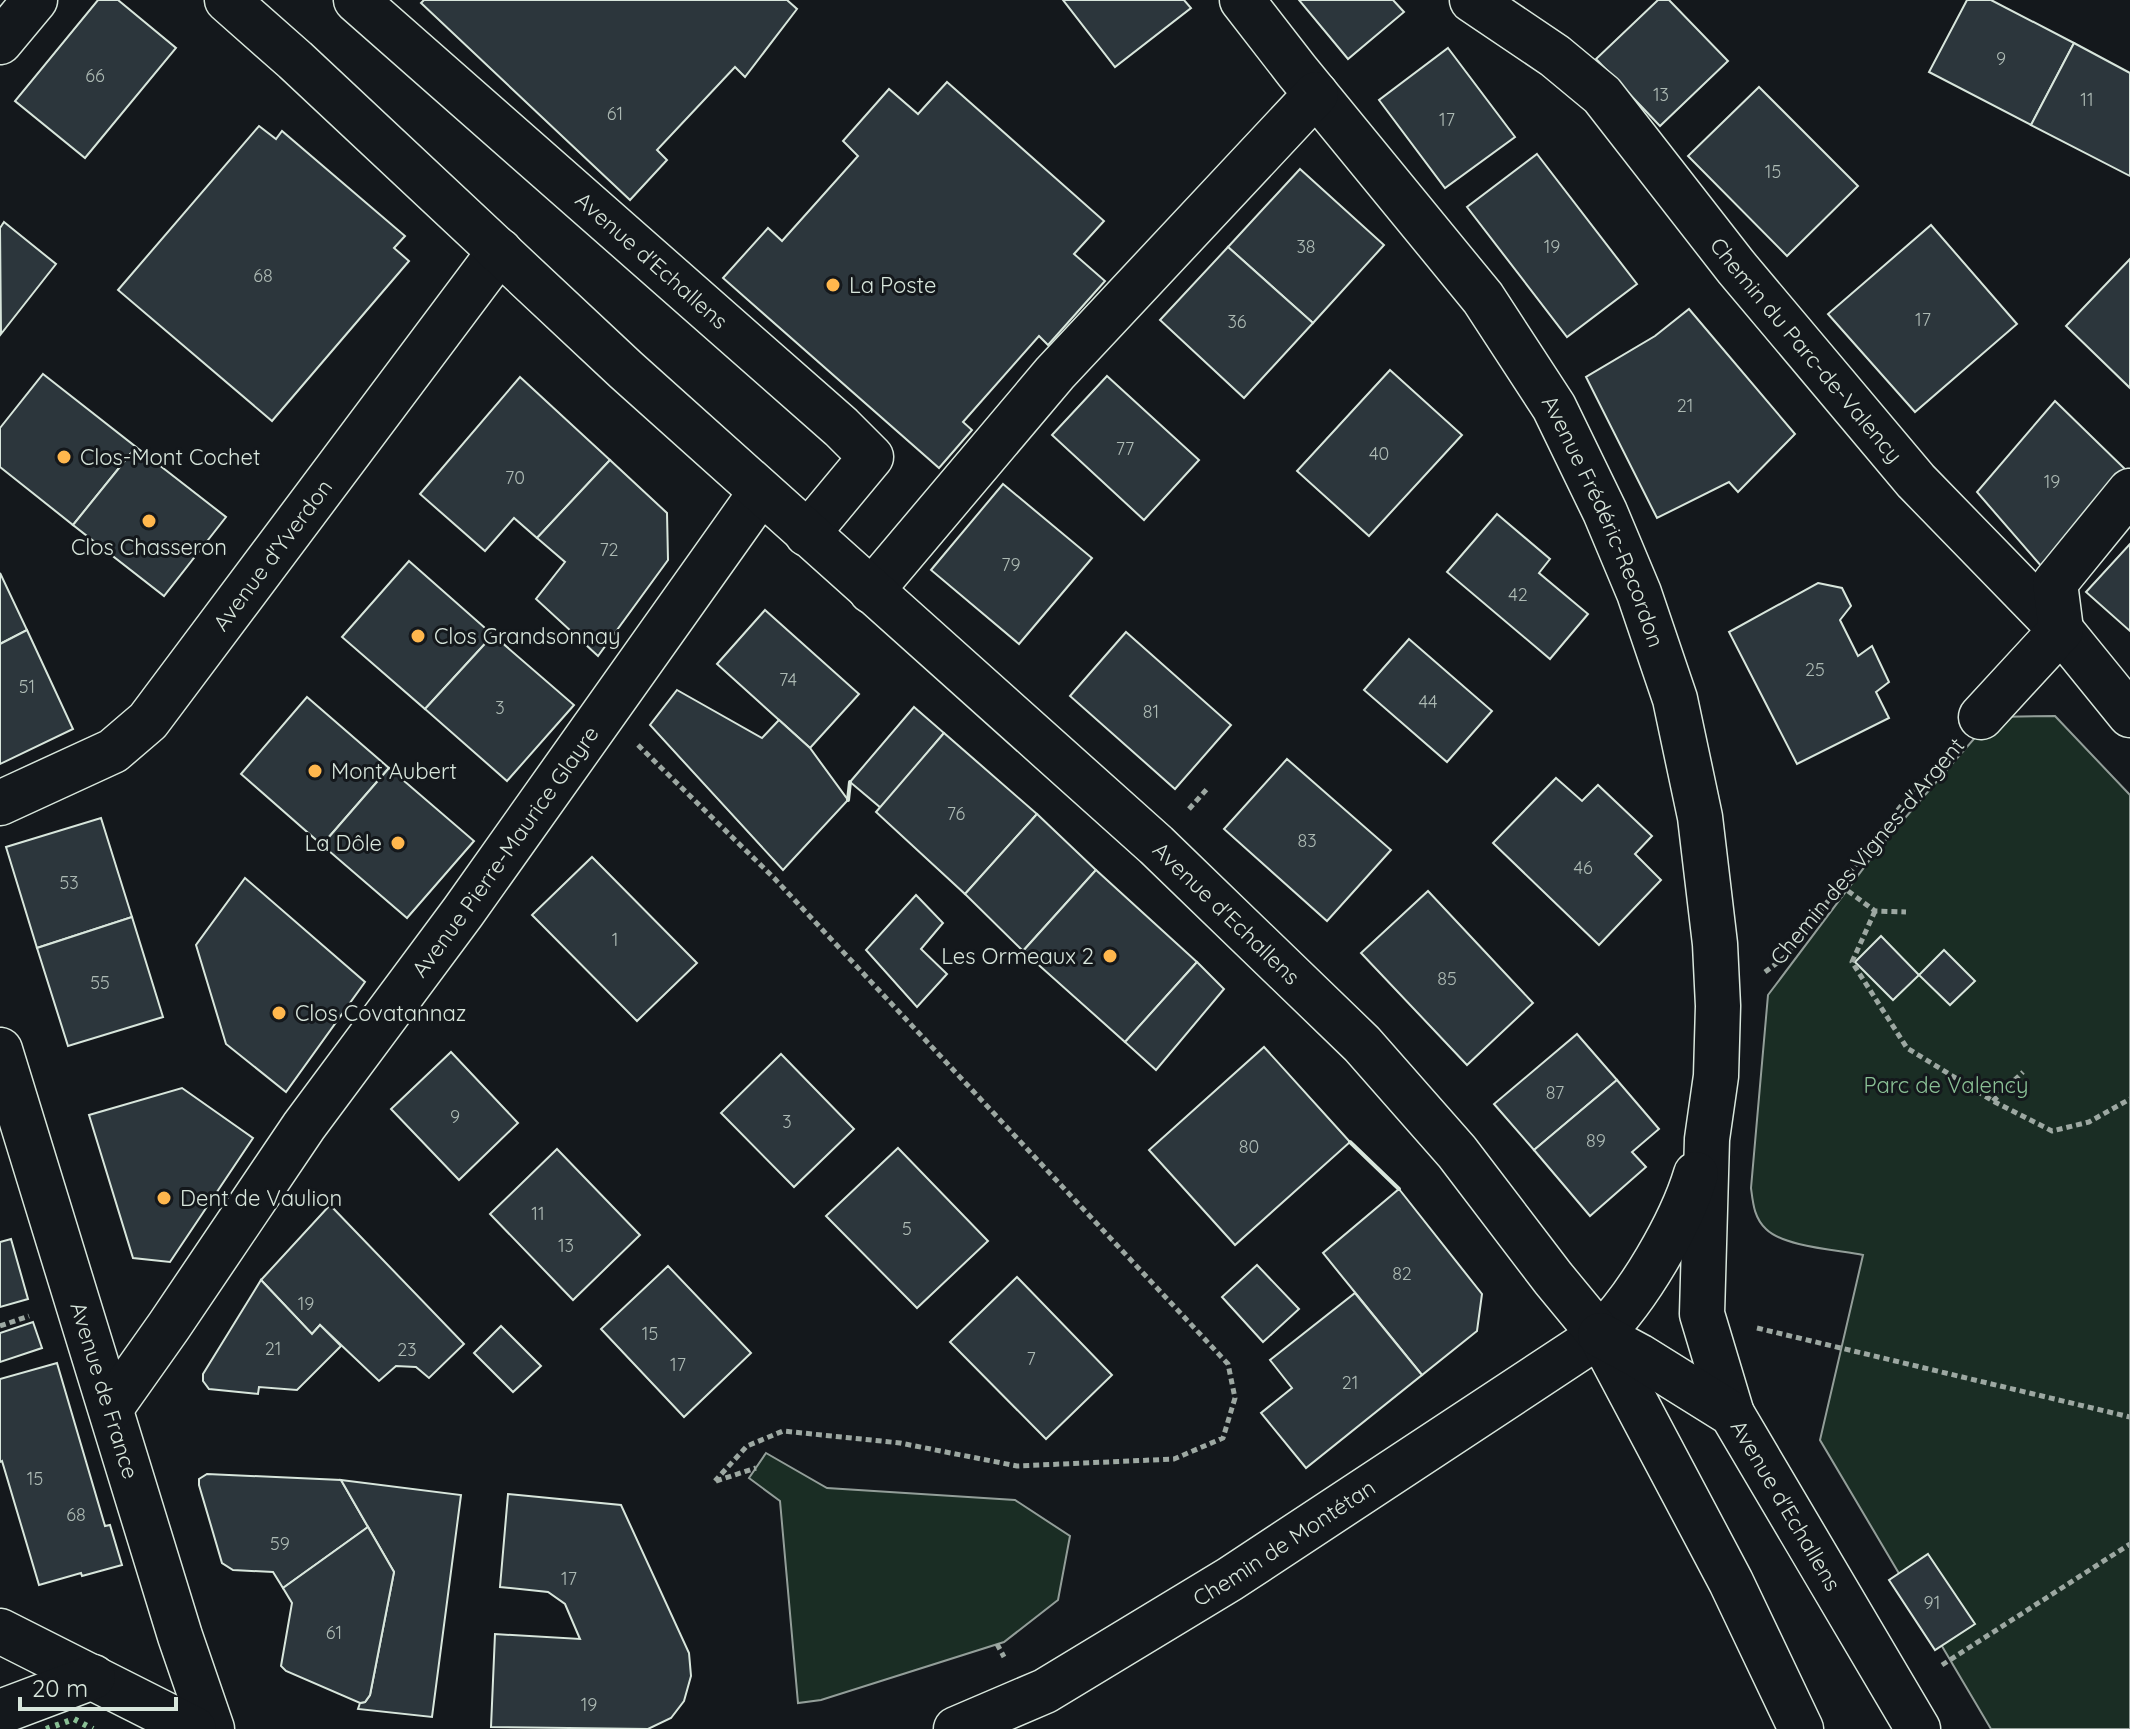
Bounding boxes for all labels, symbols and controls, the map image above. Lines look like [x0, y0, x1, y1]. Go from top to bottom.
house number: 9 [1996, 47, 2006, 70]
house number: 66 [85, 64, 105, 87]
house number: 13 [1653, 83, 1669, 106]
house number: 11 [2080, 88, 2094, 111]
house number: 61 [607, 102, 623, 125]
house number: 17 [1439, 108, 1455, 131]
house number: 15 [1765, 160, 1781, 183]
street label: Avenue d'Echallens [570, 186, 734, 335]
street label: Chemin du Parc-de-Valency [1704, 232, 1909, 468]
house number: 38 [1296, 235, 1316, 258]
house number: 19 [1544, 235, 1560, 258]
house number: 68 [253, 264, 273, 287]
place label: La Poste [849, 271, 936, 299]
marker: La Poste [824, 276, 842, 294]
house number: 17 [1915, 308, 1931, 331]
house number: 36 [1227, 310, 1247, 333]
street label: Avenue Frédéric-Recordon [1536, 390, 1670, 651]
house number: 21 [1677, 394, 1693, 417]
house number: 77 [1116, 437, 1134, 460]
house number: 40 [1369, 442, 1389, 465]
place label: Clos-Mont Cochet [80, 443, 261, 471]
marker: Clos-Mont Cochet [55, 448, 73, 466]
house number: 70 [505, 466, 525, 489]
house number: 19 [2044, 470, 2060, 493]
street label: Avenue d'Yverdon [207, 474, 338, 636]
marker: Clos Chasseron [140, 512, 158, 530]
place label: Clos Chasseron [71, 533, 227, 561]
house number: 72 [599, 538, 619, 561]
house number: 79 [1001, 553, 1021, 576]
house number: 42 [1508, 583, 1528, 606]
place label: Clos Grandsonnay [434, 622, 621, 650]
marker: Clos Grandsonnay [409, 627, 427, 645]
house number: 25 [1805, 658, 1825, 681]
house number: 74 [779, 668, 797, 691]
house number: 51 [19, 675, 35, 698]
house number: 44 [1419, 690, 1437, 713]
house number: 3 [495, 696, 505, 719]
house number: 81 [1143, 700, 1159, 723]
street label: Avenue Pierre-Maurice Glayre [405, 720, 605, 983]
street label: Chemin des Vignes-d'Argent [1764, 732, 1970, 970]
place label: Mont Aubert [331, 757, 457, 785]
marker: Mont Aubert [306, 762, 324, 780]
house number: 76 [947, 802, 965, 825]
place label: La Dôle [305, 829, 382, 857]
house number: 83 [1297, 829, 1317, 852]
marker: La Dôle [389, 834, 407, 852]
street label: Avenue d'Echallens [1147, 836, 1306, 991]
house number: 46 [1573, 856, 1593, 879]
house number: 53 [59, 871, 79, 894]
house number: 1 [612, 928, 618, 951]
place label: Les Ormeaux 2 [941, 942, 1094, 970]
marker: Les Ormeaux 2 [1101, 947, 1119, 965]
house number: 85 [1437, 967, 1457, 990]
house number: 55 [90, 971, 110, 994]
place label: Clos Covatannaz [295, 999, 466, 1027]
marker: Clos Covatannaz [270, 1004, 288, 1022]
park label: Parc de Valency [1863, 1071, 2029, 1099]
house number: 87 [1546, 1081, 1564, 1104]
house number: 9 [450, 1105, 460, 1128]
house number: 3 [782, 1110, 792, 1133]
house number: 89 [1586, 1129, 1606, 1152]
house number: 80 [1239, 1135, 1259, 1158]
place label: Dent de Vaulion [180, 1184, 342, 1212]
marker: Dent de Vaulion [155, 1189, 173, 1207]
house number: 11 [531, 1202, 545, 1225]
house number: 5 [902, 1217, 912, 1240]
house number: 13 [558, 1234, 574, 1257]
house number: 82 [1392, 1262, 1412, 1285]
house number: 19 [298, 1292, 314, 1315]
street label: Avenue de France [64, 1298, 145, 1482]
house number: 15 [642, 1322, 658, 1345]
house number: 21 [265, 1337, 281, 1360]
house number: 23 [397, 1338, 417, 1361]
house number: 7 [1026, 1347, 1036, 1370]
house number: 17 [670, 1353, 686, 1376]
house number: 21 [1342, 1371, 1358, 1394]
street label: Avenue d'Echallens [1725, 1415, 1847, 1596]
house number: 15 [27, 1467, 43, 1490]
street label: Chemin de Montétan [1188, 1473, 1381, 1612]
house number: 68 [66, 1503, 86, 1526]
house number: 59 [270, 1532, 290, 1555]
house number: 17 [561, 1567, 577, 1590]
house number: 91 [1924, 1591, 1940, 1614]
house number: 61 [326, 1621, 342, 1644]
scale bar [20, 1661, 176, 1711]
text: 20 m [32, 1673, 88, 1703]
house number: 19 [581, 1693, 597, 1716]

